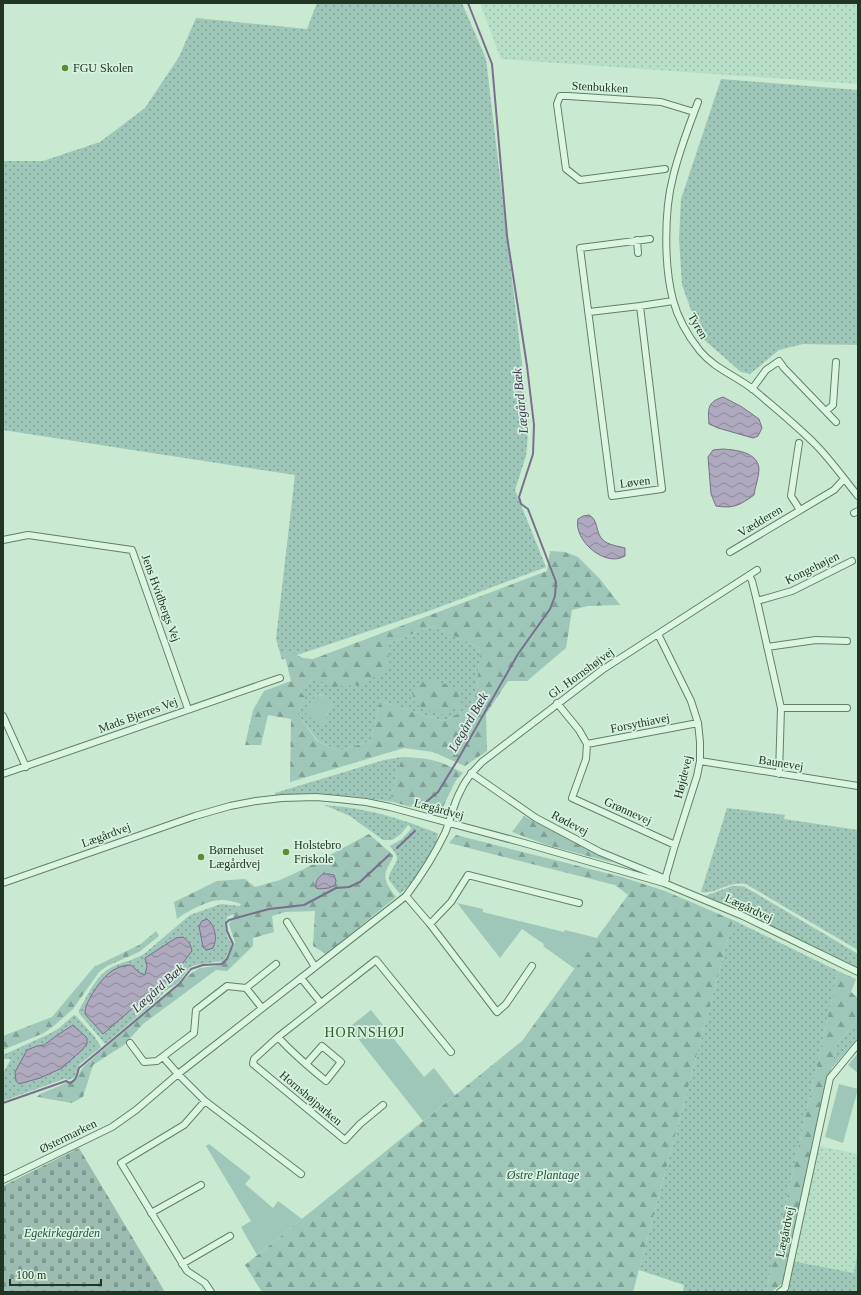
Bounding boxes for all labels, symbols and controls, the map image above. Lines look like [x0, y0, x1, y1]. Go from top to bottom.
place label: FGU Skolen [73, 61, 133, 75]
marker: FGU Skolen [60, 63, 70, 73]
street label: Stenbukken [571, 79, 629, 95]
street label: Tyren [685, 310, 711, 342]
water label: Lægård Bæk [509, 367, 531, 435]
street label: Løven [619, 473, 651, 491]
street label: Vædderen [735, 502, 785, 540]
street label: Kongehøjen [783, 549, 841, 587]
street label: Jens Hvidbergs Vej [139, 552, 183, 644]
street label: Gl. Hornshøjvej [546, 645, 616, 701]
water label: Lægård Bæk [445, 690, 491, 755]
street label: Mads Bjerres Vej [97, 694, 179, 736]
street label: Forsythiavej [609, 710, 671, 736]
street label: Baunevej [758, 753, 804, 773]
street label: Højdevej [671, 754, 695, 800]
street label: Grønnevej [602, 794, 654, 828]
street label: Lægårdvej [412, 796, 466, 822]
street label: Rødevej [549, 807, 591, 839]
street label: Lægårdvej [79, 820, 133, 850]
place label: Holstebro Friskole [294, 838, 341, 866]
place label: Børnehuset Lægårdvej [209, 843, 264, 871]
marker: Holstebro Friskole [281, 847, 291, 857]
marker: Børnehuset Lægårdvej [196, 852, 206, 862]
street label: Lægårdvej [723, 891, 775, 925]
water label: Lægård Bæk [128, 960, 188, 1016]
district label: HORNSHØJ [324, 1025, 406, 1040]
street label: Hornshøjparken [277, 1068, 345, 1128]
street label: Østermarken [37, 1116, 99, 1156]
park label: Østre Plantage [506, 1168, 580, 1182]
street label: Lægårdvej [773, 1205, 797, 1259]
park label: Egekirkegården [23, 1226, 100, 1240]
scale bar [10, 1261, 101, 1287]
text: 100 m [16, 1268, 47, 1282]

